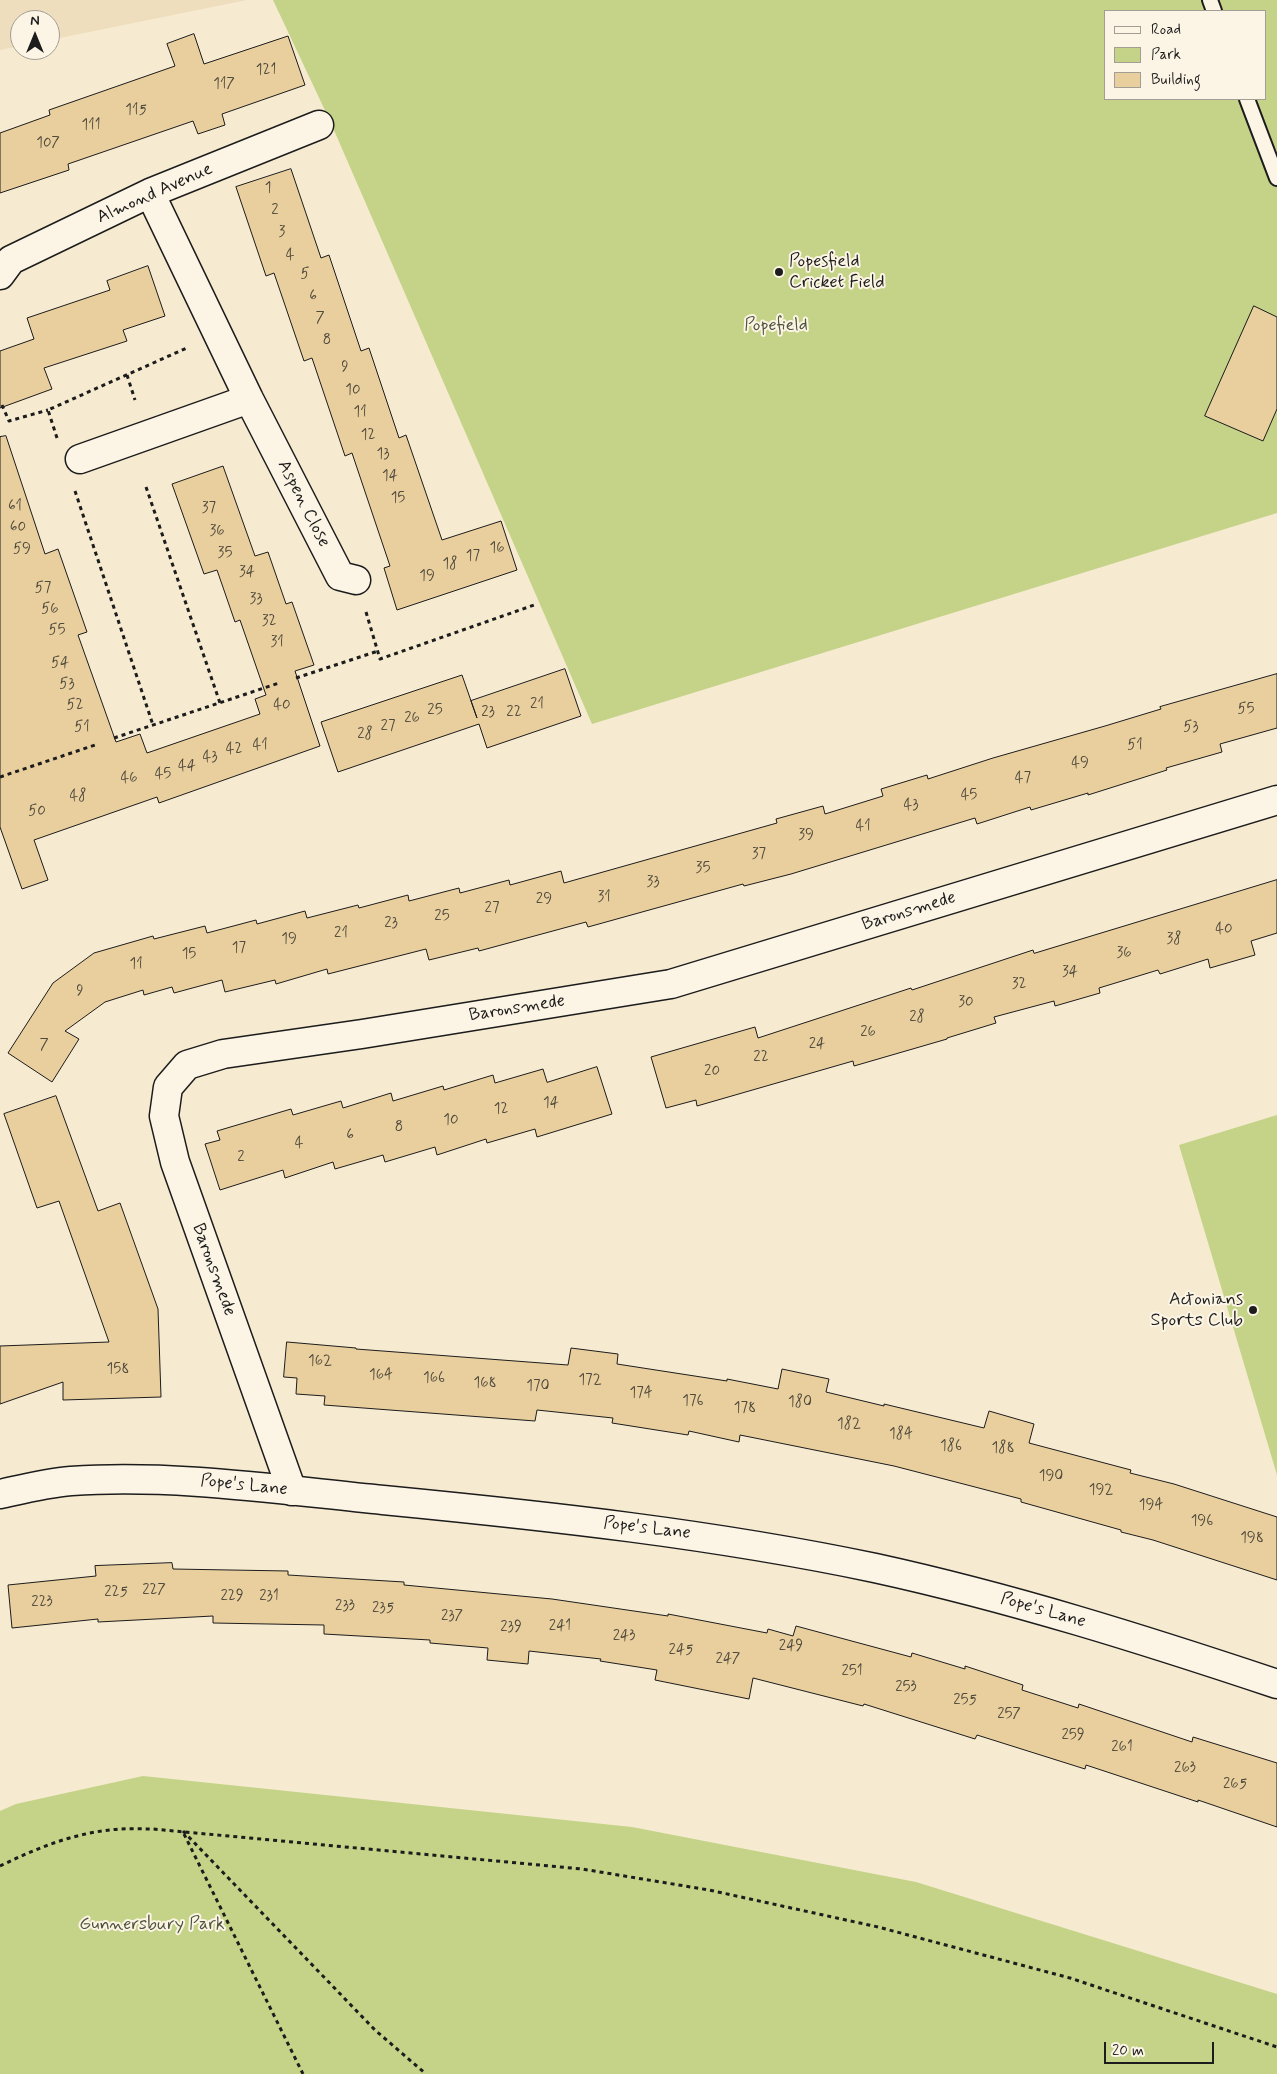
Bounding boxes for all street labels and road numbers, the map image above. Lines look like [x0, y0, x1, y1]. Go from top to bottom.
street label: Almond Avenue [94, 159, 216, 229]
street label: Aspen Close [272, 457, 334, 551]
street label: Baronsmede [860, 888, 958, 936]
street label: Baronsmede [467, 991, 567, 1027]
street label: Baronsmede [186, 1221, 240, 1319]
street label: Pope's Lane [199, 1471, 289, 1501]
street label: Pope's Lane [602, 1513, 692, 1545]
street label: Pope's Lane [998, 1589, 1088, 1633]

